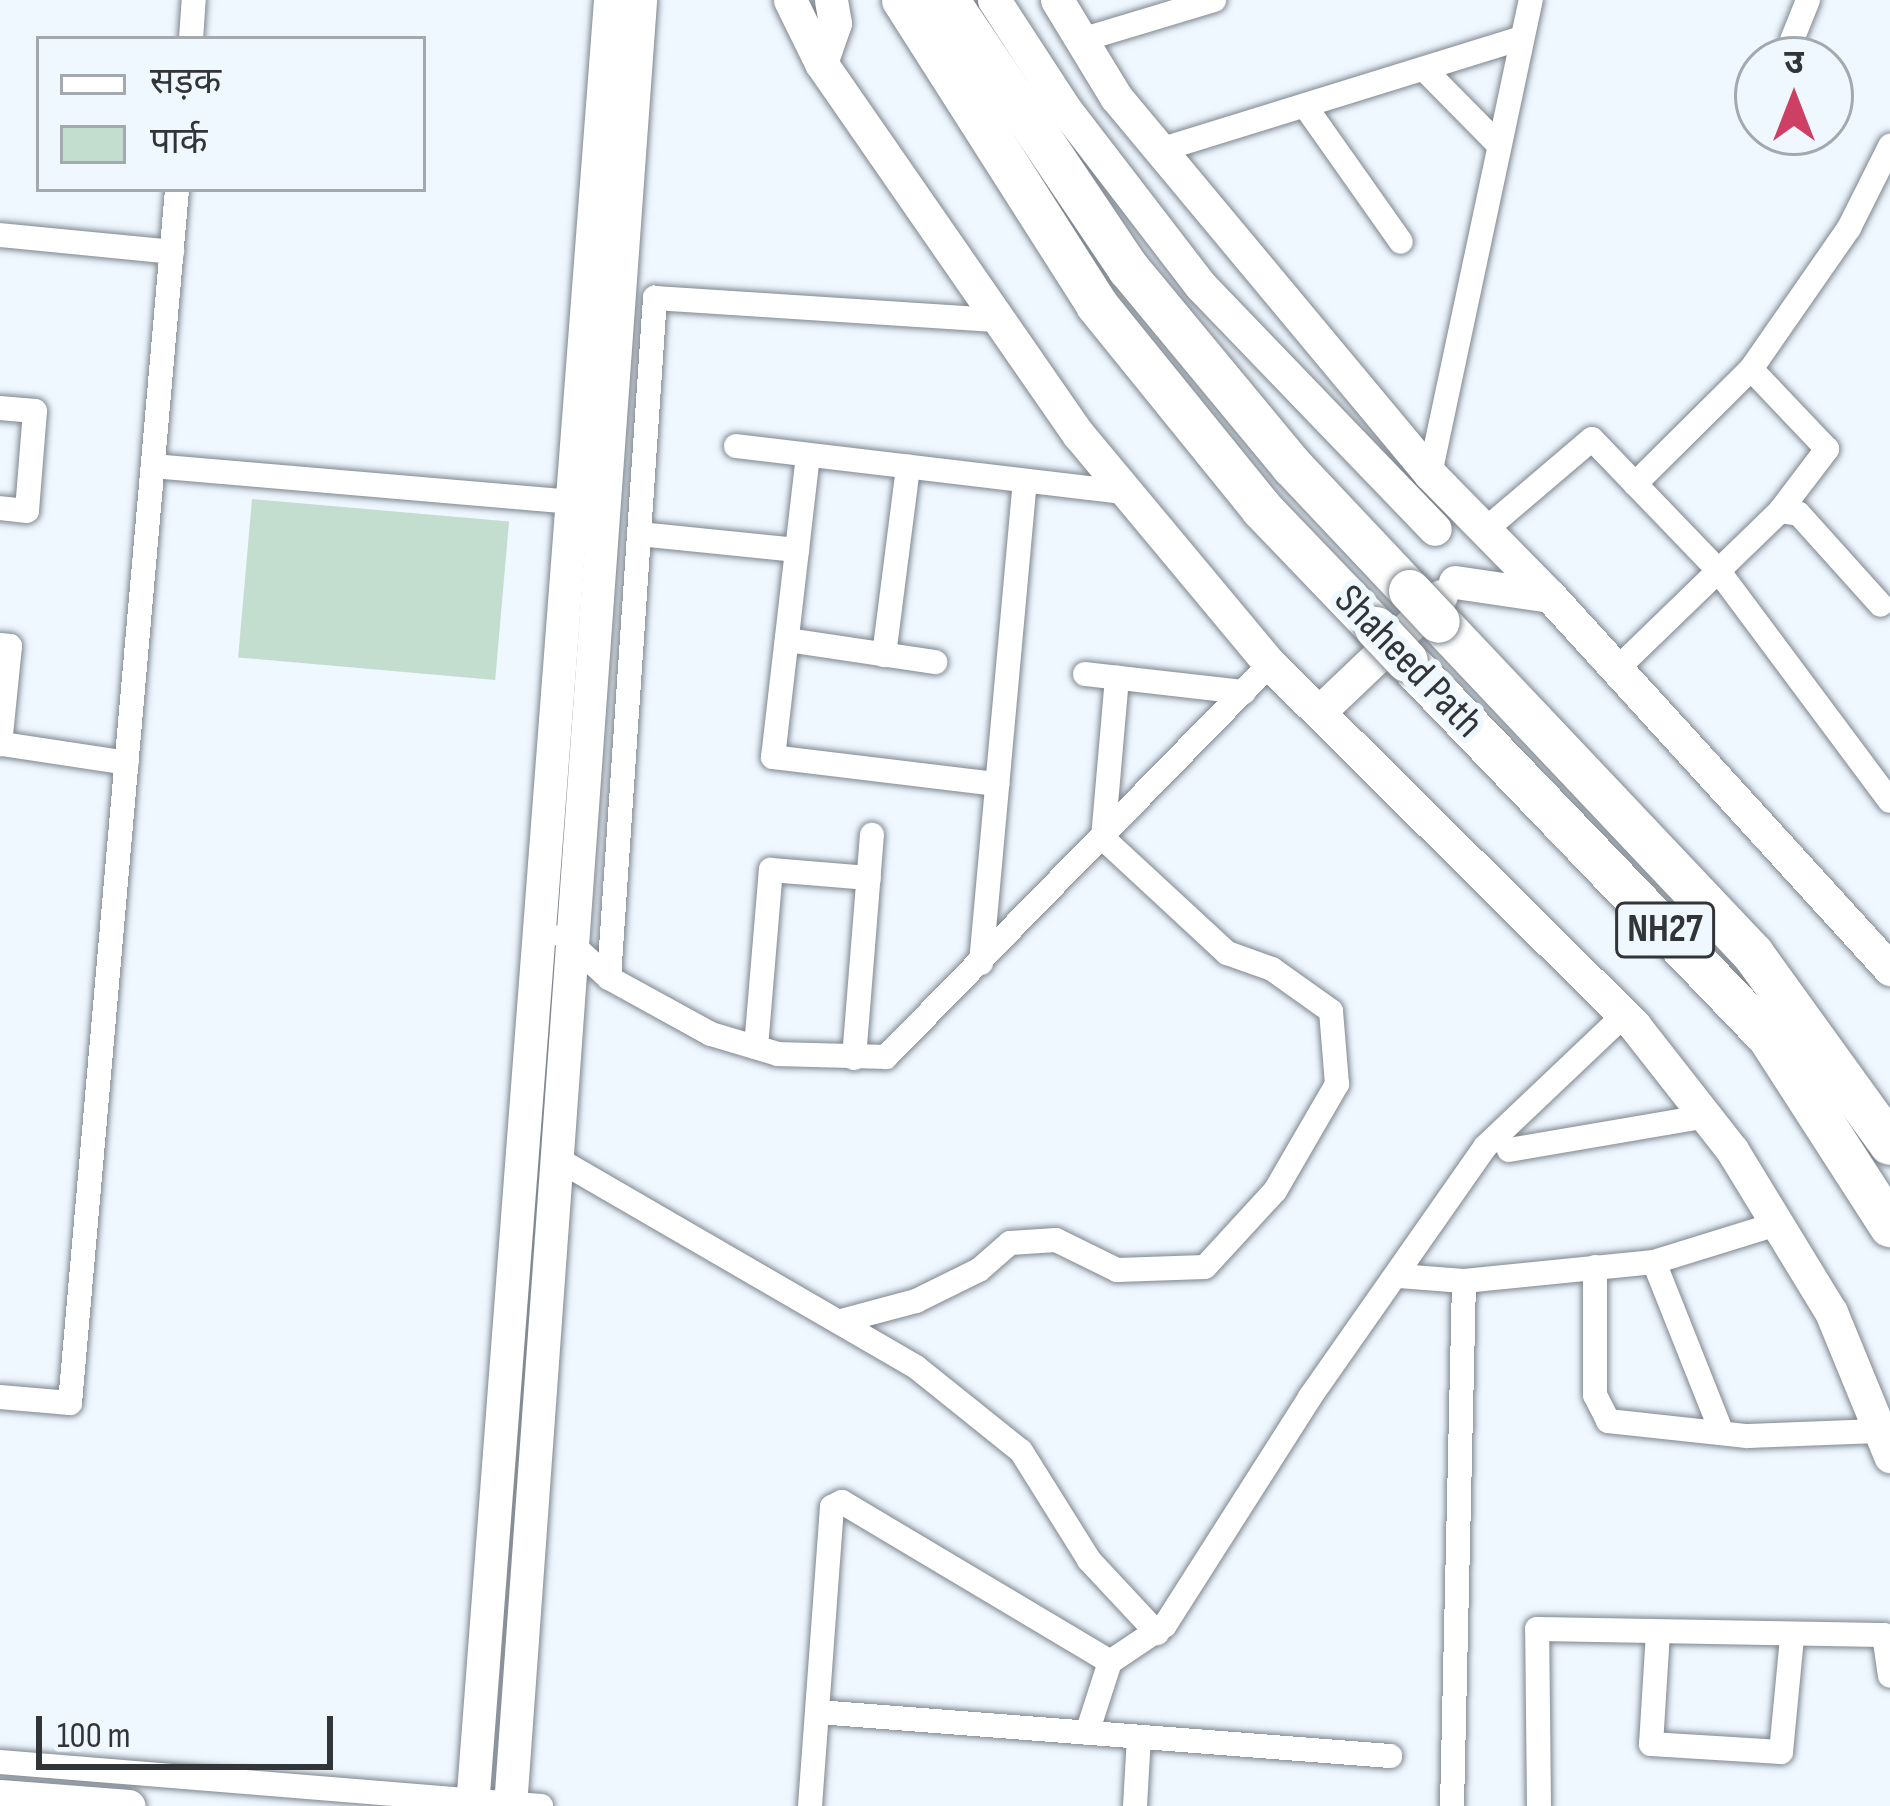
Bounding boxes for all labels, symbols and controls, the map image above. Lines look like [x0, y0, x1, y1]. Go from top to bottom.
legend [36, 36, 426, 192]
north arrow [1734, 36, 1854, 156]
text: उ [1784, 43, 1804, 83]
text: सड़क [150, 61, 221, 104]
text: पार्क [150, 121, 207, 164]
street label: Shaheed Path [1323, 575, 1493, 749]
road number: NH27 [1614, 897, 1716, 963]
scale bar [42, 1692, 339, 1766]
text: 100 m [57, 1715, 131, 1758]

